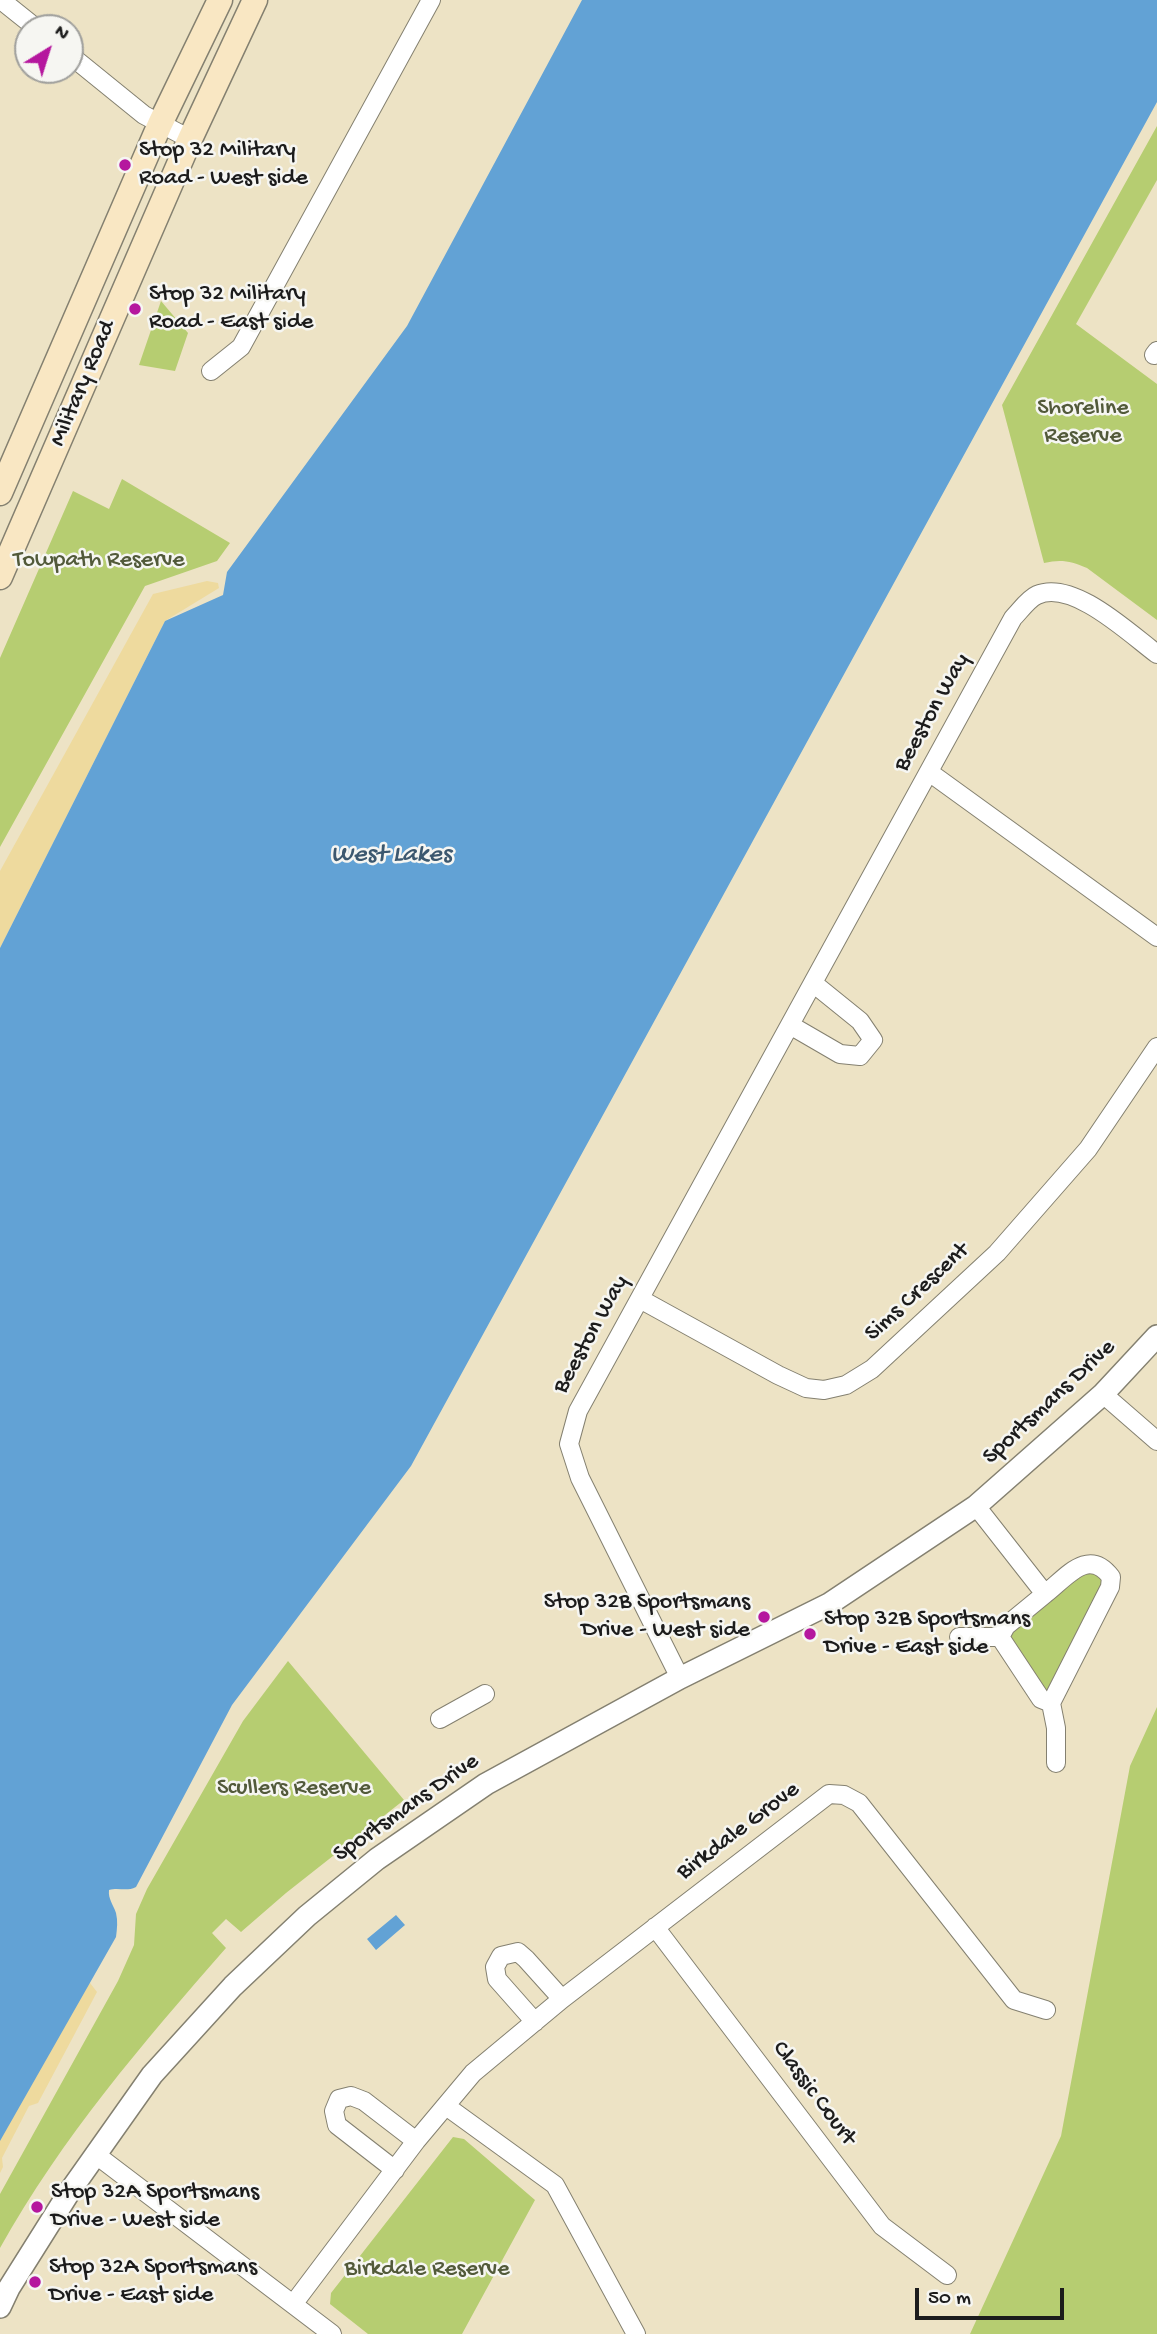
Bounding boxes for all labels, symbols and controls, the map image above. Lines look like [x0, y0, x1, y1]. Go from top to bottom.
north arrow [14, 14, 84, 84]
text: N [49, 21, 73, 47]
place label: Stop 32 Military Road - West side [139, 137, 308, 193]
marker: Stop 32 Military Road - West side [117, 157, 133, 173]
place label: Stop 32 Military Road - East side [149, 281, 313, 337]
marker: Stop 32 Military Road - East side [127, 301, 143, 317]
street label: Military Road [45, 317, 123, 451]
park label: Shoreline Reserve [1037, 395, 1129, 451]
park label: Towpath Reserve [13, 547, 185, 575]
street label: Beeston Way [889, 649, 977, 777]
water label: West Lakes [331, 840, 451, 872]
street label: Sims Crescent [860, 1237, 976, 1349]
street label: Beeston Way [548, 1271, 636, 1399]
street label: Sportsmans Drive [978, 1334, 1122, 1472]
place label: Stop 32B Sportsmans Drive - West side [544, 1589, 750, 1645]
place label: Stop 32B Sportsmans Drive - East side [824, 1606, 1030, 1662]
marker: Stop 32B Sportsmans Drive - West side [756, 1609, 772, 1625]
marker: Stop 32B Sportsmans Drive - East side [802, 1626, 818, 1642]
street label: Sportsmans Drive [329, 1748, 485, 1870]
park label: Scullers Reserve [217, 1775, 371, 1803]
street label: Birkdale Grove [672, 1776, 806, 1888]
street label: Classic Court [764, 2036, 862, 2152]
place label: Stop 32A Sportsmans Drive - West side [51, 2179, 259, 2235]
marker: Stop 32A Sportsmans Drive - West side [29, 2199, 45, 2215]
place label: Stop 32A Sportsmans Drive - East side [49, 2254, 257, 2310]
park label: Birkdale Reserve [344, 2256, 510, 2284]
marker: Stop 32A Sportsmans Drive - East side [27, 2274, 43, 2290]
scale bar [919, 2274, 1068, 2318]
text: 50 m [928, 2287, 971, 2312]

